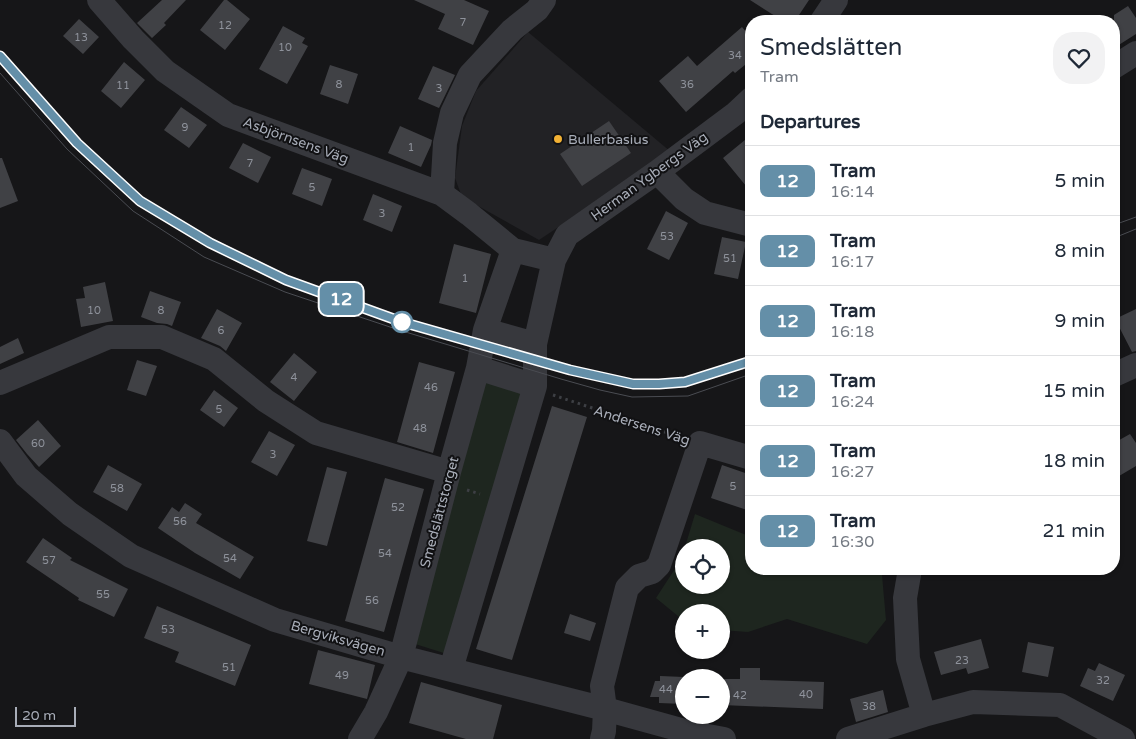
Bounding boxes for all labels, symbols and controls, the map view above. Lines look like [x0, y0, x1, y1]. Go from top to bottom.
house number: 7 [460, 16, 467, 29]
house number: 12 [218, 19, 232, 32]
house number: 13 [74, 31, 88, 44]
button: heart [1053, 32, 1105, 84]
text: Smedslätten [760, 33, 902, 62]
house number: 10 [278, 41, 292, 54]
house number: 34 [728, 49, 742, 62]
text: Tram [760, 67, 799, 87]
house number: 8 [336, 78, 343, 91]
house number: 36 [680, 78, 694, 91]
house number: 11 [116, 79, 130, 92]
house number: 3 [436, 82, 443, 95]
text: Departures [760, 111, 860, 133]
street label: Asbjörnsens Väg [241, 113, 351, 167]
house number: 9 [182, 121, 189, 134]
street label: Herman Ygbergs Väg [588, 128, 711, 224]
place label: Bullerbasius [568, 131, 649, 148]
marker: Bullerbasius [552, 133, 564, 145]
house number: 1 [408, 141, 414, 154]
house number: 7 [247, 157, 254, 170]
text: Tram [830, 160, 876, 182]
text: 12 [776, 170, 799, 192]
text: 5 min [1054, 170, 1105, 192]
house number: 5 [309, 181, 316, 194]
text: 16:14 [830, 182, 874, 202]
house number: 3 [379, 207, 386, 220]
house number: 53 [660, 230, 674, 243]
text: Tram [830, 230, 876, 252]
text: 12 [776, 240, 799, 262]
text: 8 min [1054, 240, 1105, 262]
house number: 51 [723, 252, 737, 265]
text: 16:17 [830, 252, 874, 272]
house number: 1 [462, 272, 468, 285]
line badge: 12 [318, 283, 364, 315]
text: 12 [330, 288, 352, 310]
text: Tram [830, 300, 876, 322]
house number: 10 [87, 304, 101, 317]
house number: 8 [158, 304, 165, 317]
text: 12 [776, 310, 799, 332]
text: 9 min [1054, 310, 1105, 332]
unlabelled marker [391, 311, 413, 333]
text: 16:18 [830, 322, 874, 342]
house number: 6 [218, 324, 225, 337]
text: Tram [830, 370, 876, 392]
house number: 4 [291, 371, 298, 384]
text: 12 [776, 380, 799, 402]
text: 15 min [1042, 380, 1105, 402]
house number: 46 [424, 381, 438, 394]
text: 16:24 [830, 392, 874, 412]
street label: Andersens Väg [592, 402, 692, 449]
house number: 5 [216, 403, 223, 416]
house number: 48 [413, 422, 427, 435]
house number: 60 [31, 437, 45, 450]
text: Tram [830, 440, 876, 462]
house number: 3 [270, 448, 277, 461]
text: 12 [776, 450, 799, 472]
text: 18 min [1042, 450, 1105, 472]
street label: Smedslättstorget [416, 454, 463, 570]
text: 16:27 [830, 462, 874, 482]
house number: 5 [730, 480, 737, 493]
house number: 58 [110, 482, 124, 495]
house number: 52 [391, 501, 405, 514]
text: Tram [830, 510, 876, 532]
house number: 56 [173, 515, 187, 528]
text: 12 [776, 520, 799, 542]
text: 21 min [1042, 520, 1105, 542]
text: 16:30 [830, 532, 874, 552]
map controls [675, 539, 730, 724]
button: locate [675, 539, 730, 594]
house number: 54 [378, 547, 392, 560]
house number: 54 [223, 552, 237, 565]
house number: 57 [42, 554, 56, 567]
house number: 55 [96, 588, 110, 601]
house number: 56 [365, 594, 379, 607]
button: + [675, 604, 730, 659]
street label: Bergviksvägen [289, 617, 387, 660]
house number: 53 [161, 623, 175, 636]
house number: 23 [955, 654, 969, 667]
house number: 51 [222, 661, 236, 674]
house number: 49 [335, 669, 349, 682]
button: − [675, 669, 730, 724]
house number: 32 [1096, 674, 1110, 687]
house number: 44 [659, 683, 673, 696]
house number: 40 [799, 688, 813, 701]
house number: 42 [733, 689, 747, 702]
house number: 38 [862, 700, 876, 713]
scale bar [15, 704, 76, 727]
text: 20 m [22, 707, 56, 724]

